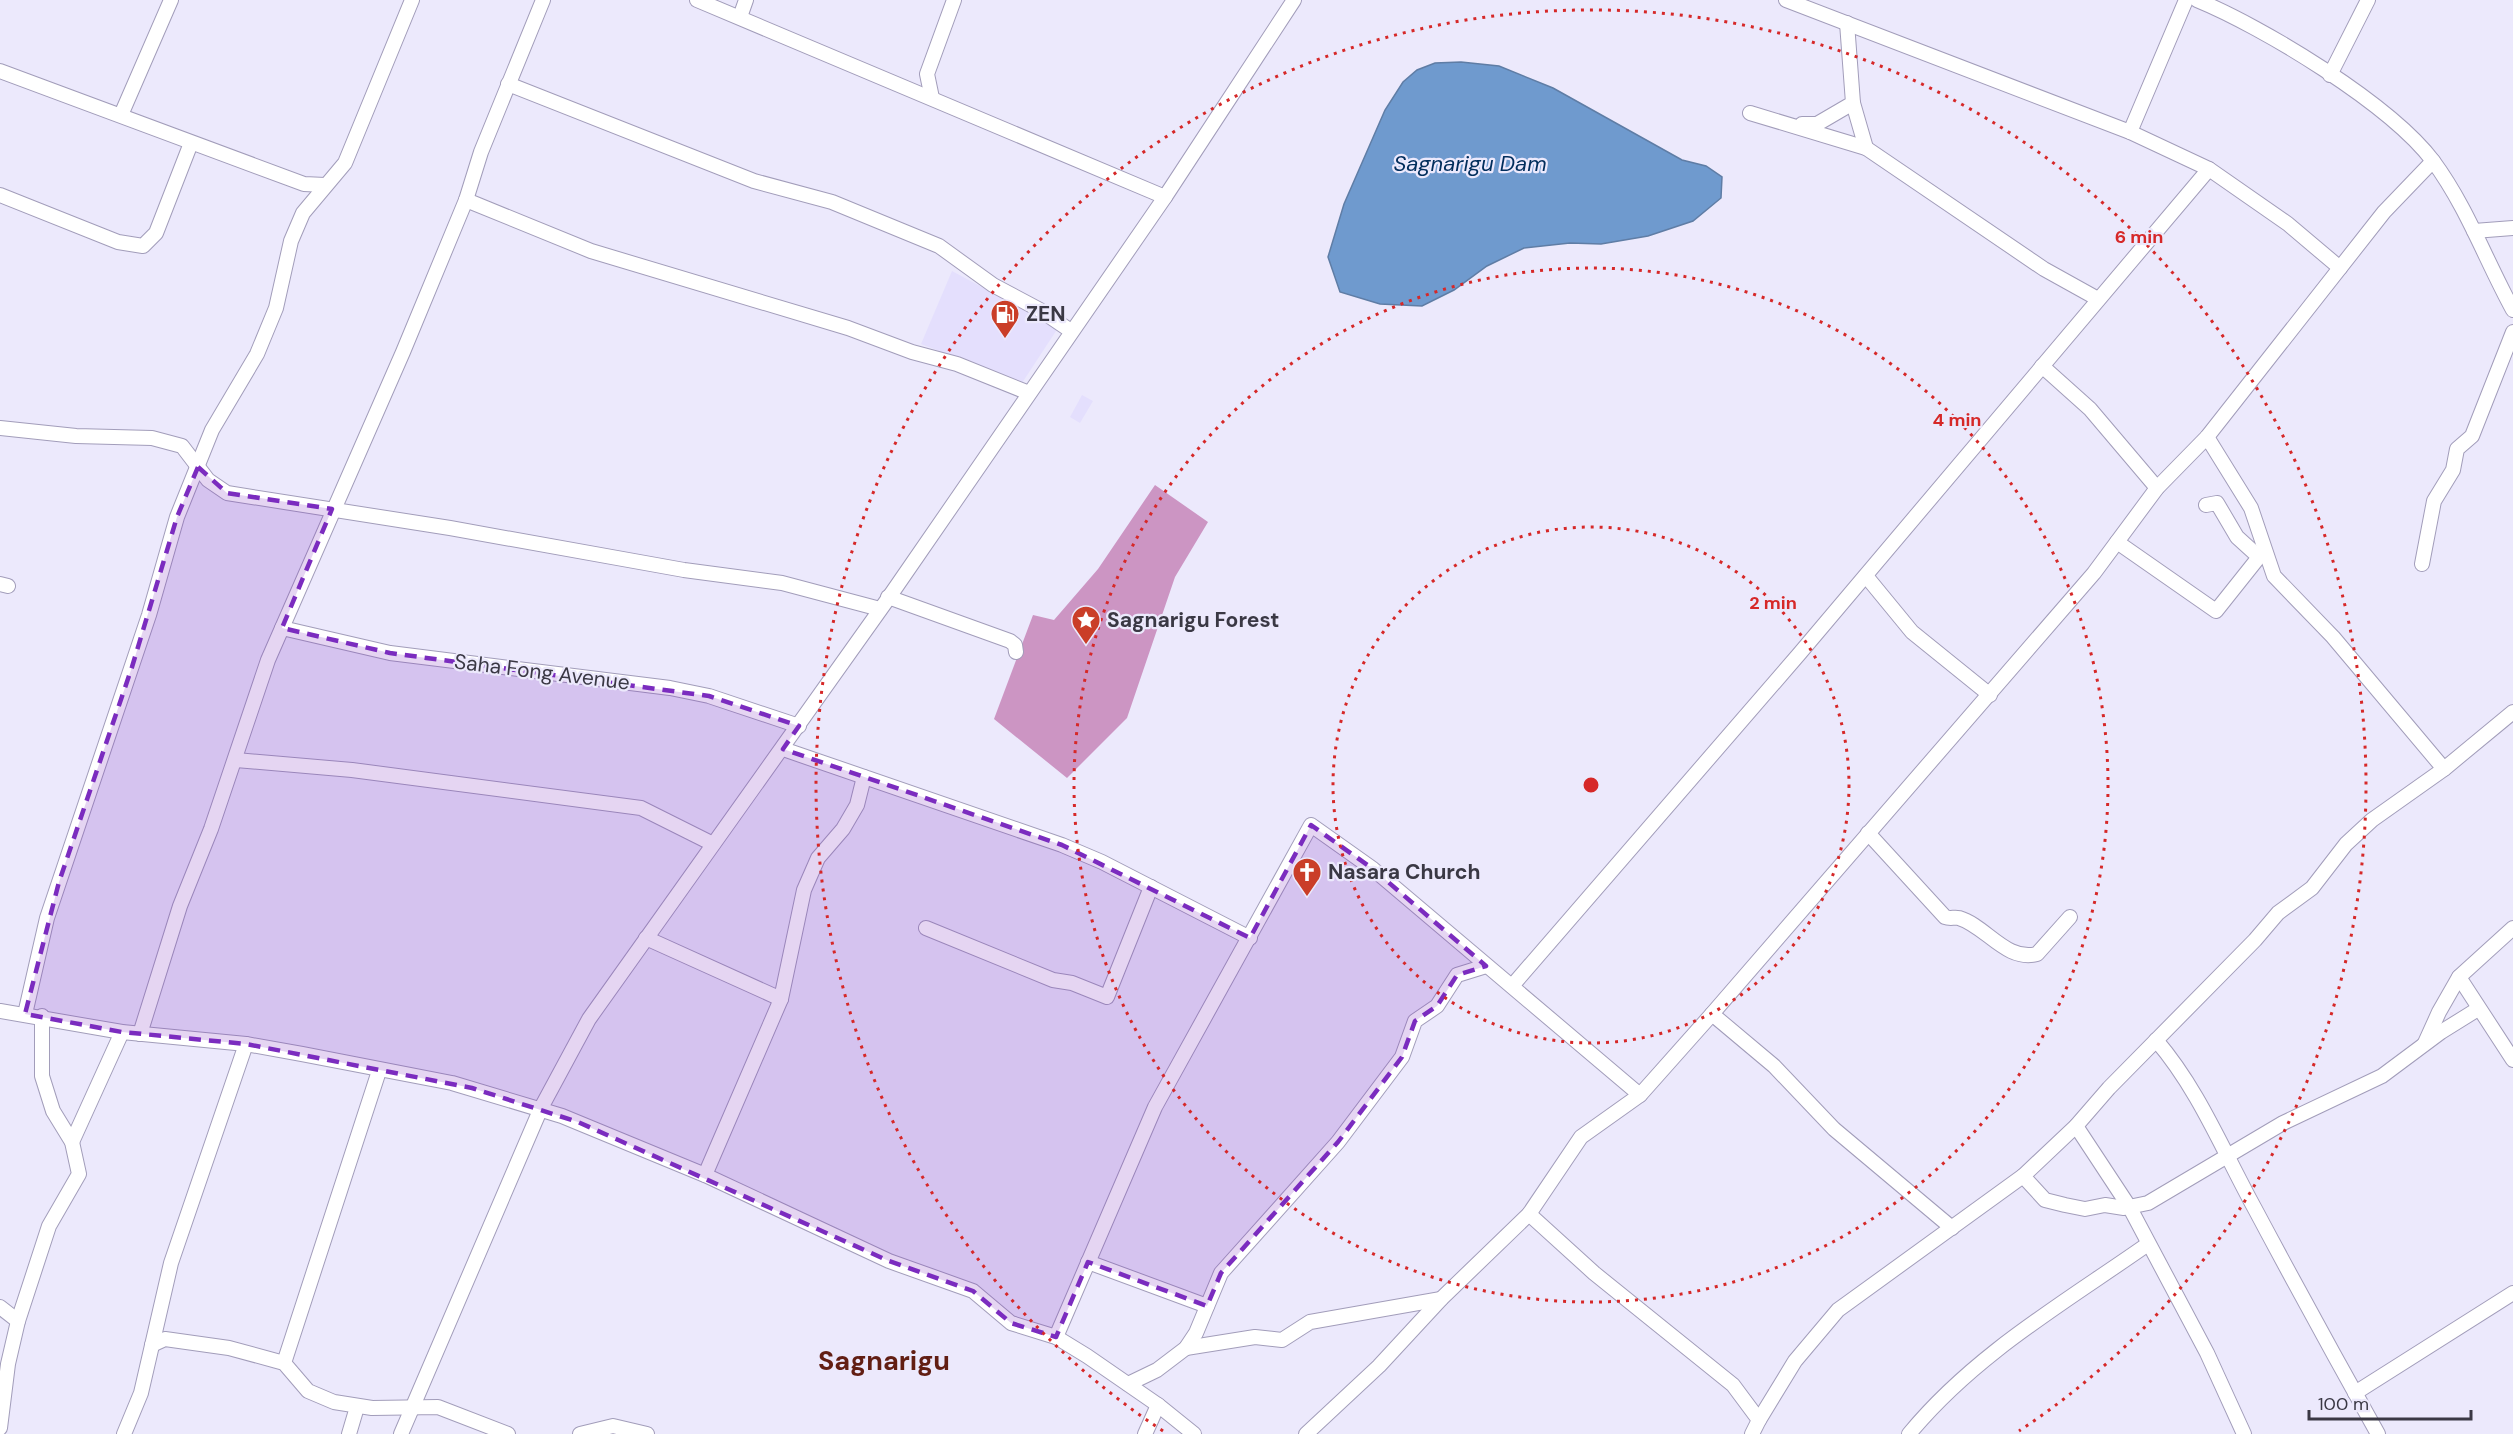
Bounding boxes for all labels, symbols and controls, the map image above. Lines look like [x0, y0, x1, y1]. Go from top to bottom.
water label: Sagnarigu Dam [1393, 149, 1547, 178]
text: 6 min [2115, 225, 2163, 249]
fuel station icon: ZEN [989, 298, 1021, 340]
place label: ZEN [1026, 300, 1066, 328]
text: 4 min [1933, 408, 1981, 432]
text: 2 min [1749, 591, 1797, 615]
place icon: Sagnarigu Forest [1070, 604, 1102, 646]
place label: Sagnarigu Forest [1107, 606, 1279, 634]
street label: Saha Fong Avenue [453, 647, 631, 697]
centre of rings [1581, 775, 1601, 795]
church icon: Nasara Church [1291, 856, 1323, 898]
place label: Nasara Church [1328, 858, 1480, 886]
district label: Sagnarigu [818, 1343, 950, 1378]
scale bar [2309, 1383, 2471, 1421]
text: 100 m [2318, 1392, 2369, 1416]

